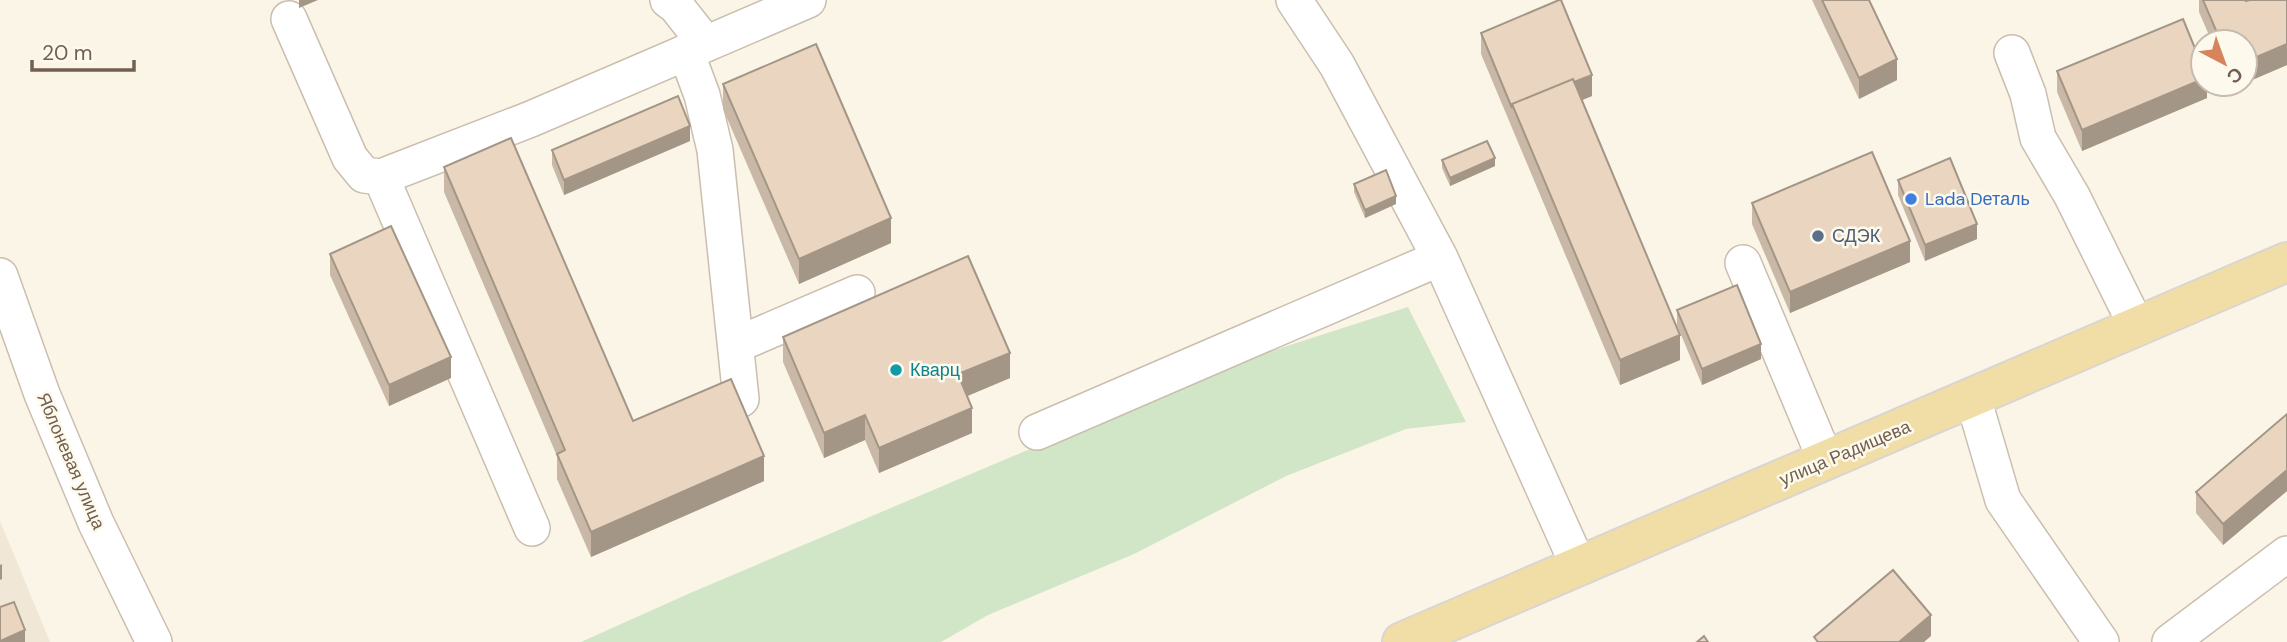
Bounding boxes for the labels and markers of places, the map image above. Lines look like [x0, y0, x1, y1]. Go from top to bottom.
place label: Lada Dеталь [1925, 187, 2030, 211]
marker: Lada Dеталь [1903, 191, 1919, 207]
place label: СДЭК [1832, 224, 1881, 248]
marker: СДЭК [1810, 228, 1826, 244]
place label: Кварц [910, 358, 960, 382]
marker: Кварц [888, 362, 904, 378]

